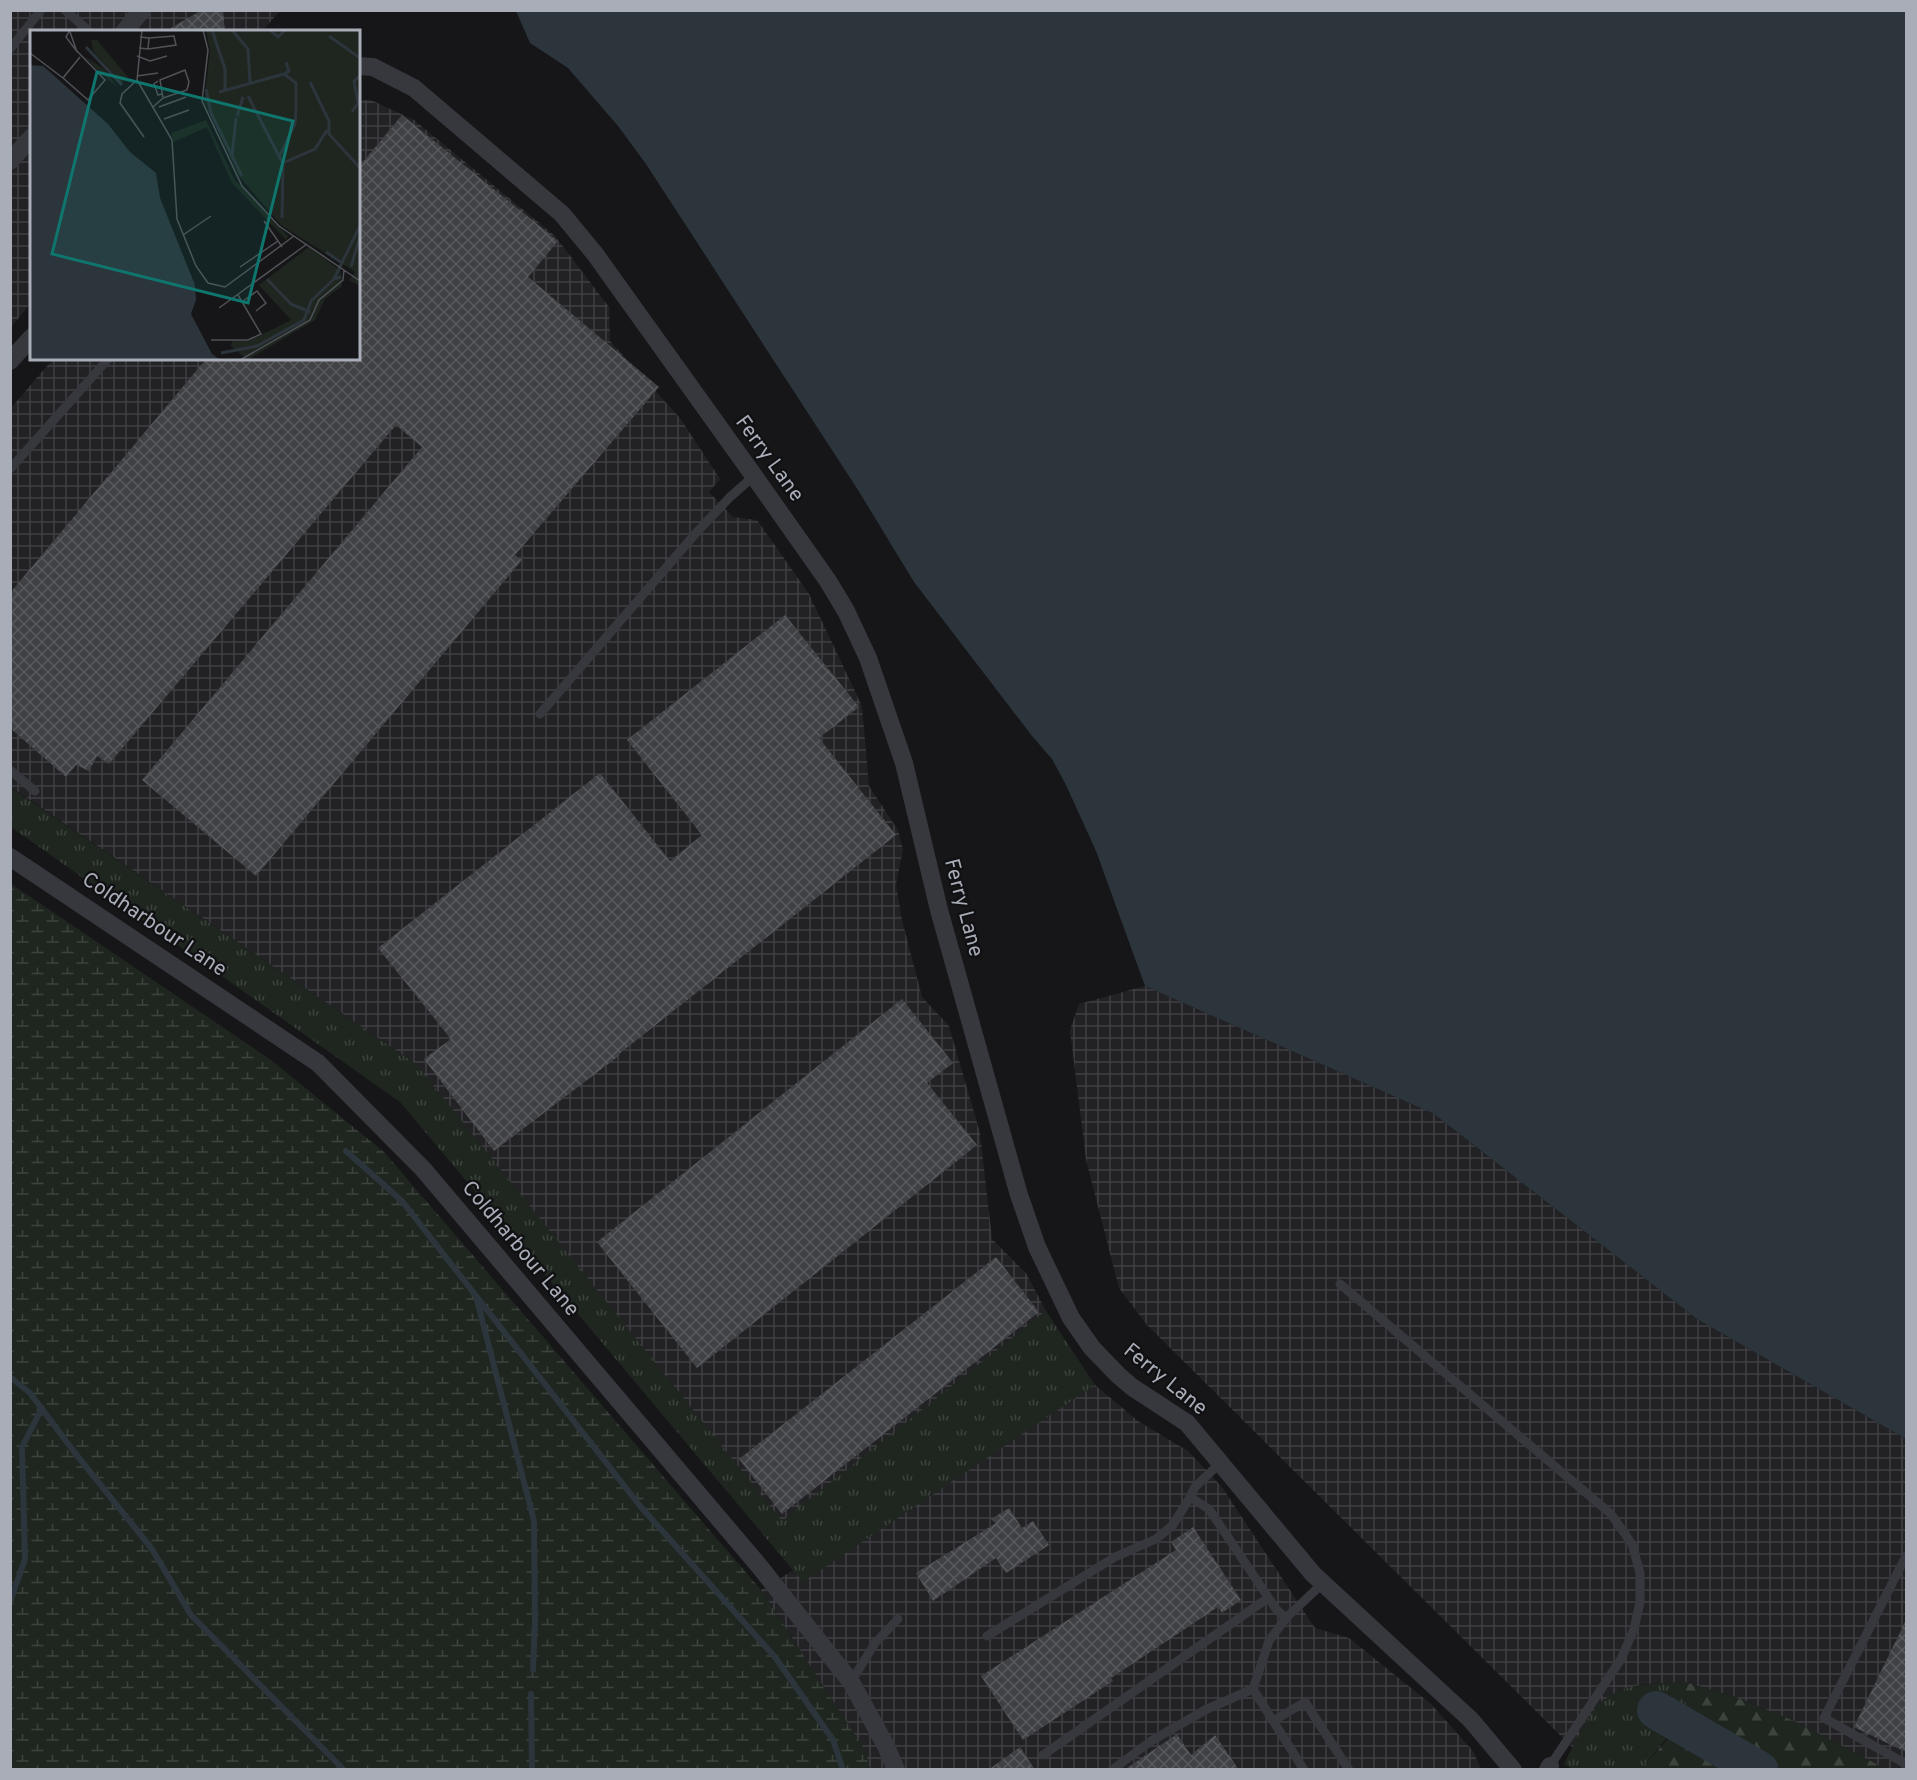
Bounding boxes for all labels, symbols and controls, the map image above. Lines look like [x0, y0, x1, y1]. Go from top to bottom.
inset map [30, 30, 360, 360]
street label: Ferry Lane [729, 410, 809, 508]
street label: Ferry Lane [937, 856, 989, 960]
street label: Coldharbour Lane [76, 866, 232, 984]
street label: Coldharbour Lane [455, 1175, 585, 1323]
street label: Ferry Lane [1117, 1338, 1213, 1422]

